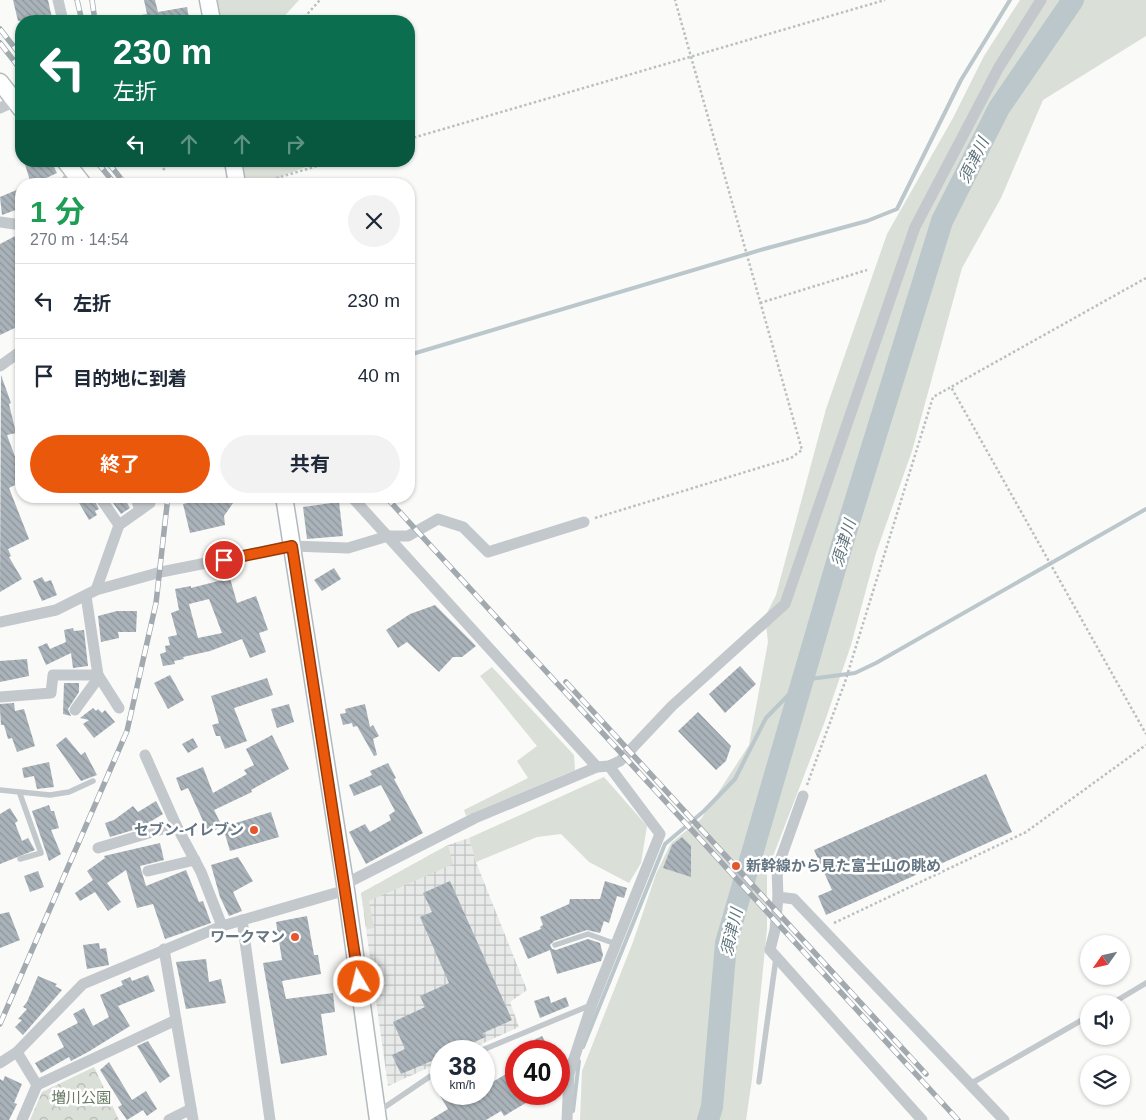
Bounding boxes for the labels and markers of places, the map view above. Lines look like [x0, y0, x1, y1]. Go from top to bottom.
pin [203, 539, 245, 581]
place label: セブン-イレブン [134, 821, 244, 838]
marker: セブン-イレブン [248, 824, 260, 836]
place label: 新幹線から見た富士山の眺め [746, 857, 941, 874]
marker: 新幹線から見た富士山の眺め [730, 860, 742, 872]
place label: ワークマン [210, 928, 285, 945]
marker: ワークマン [289, 931, 301, 943]

